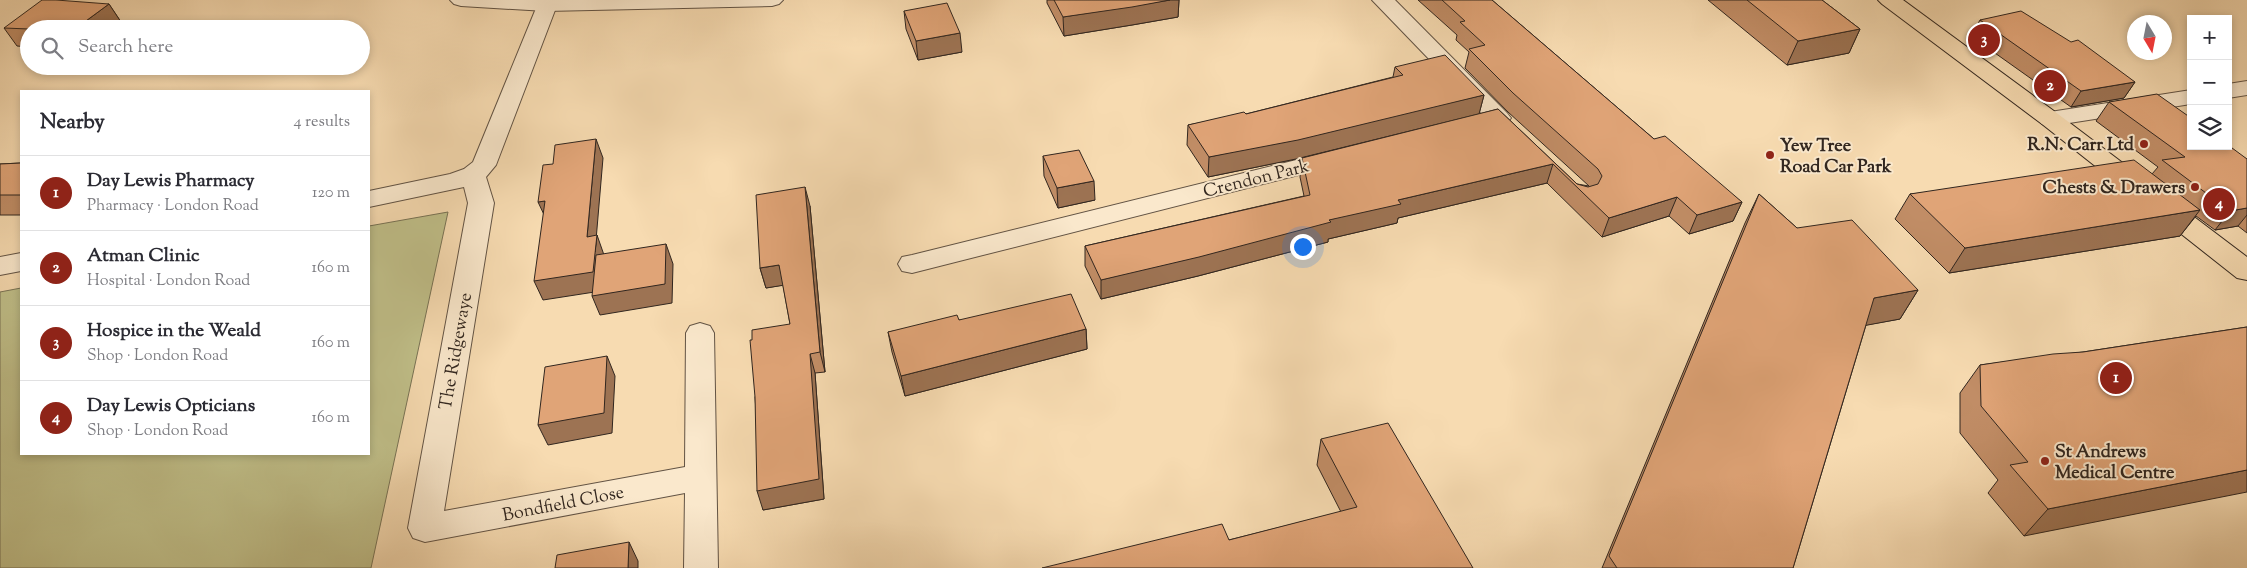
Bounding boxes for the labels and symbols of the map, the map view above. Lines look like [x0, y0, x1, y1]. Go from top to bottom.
north arrow [2127, 15, 2172, 60]
pin: 3 [1968, 21, 2000, 59]
pin: 2 [2034, 67, 2066, 105]
place label: R.N. Carr Ltd [2027, 133, 2135, 159]
place label: Yew Tree Road Car Park [1780, 134, 1892, 181]
marker: R.N. Carr Ltd [2138, 138, 2150, 150]
marker: Yew Tree Road Car Park [1764, 149, 1776, 161]
street label: Crendon Park [1201, 154, 1312, 206]
place label: Chests & Drawers [2042, 176, 2185, 202]
marker: Chests & Drawers [2189, 181, 2201, 193]
pin: 4 [2203, 185, 2235, 223]
your location [1290, 234, 1316, 260]
street label: The Ridgewaye [434, 291, 480, 412]
pin: 1 [2100, 359, 2132, 397]
place label: St Andrews Medical Centre [2055, 440, 2175, 487]
marker: St Andrews Medical Centre [2039, 455, 2051, 467]
street label: Bondfield Close [500, 480, 626, 529]

